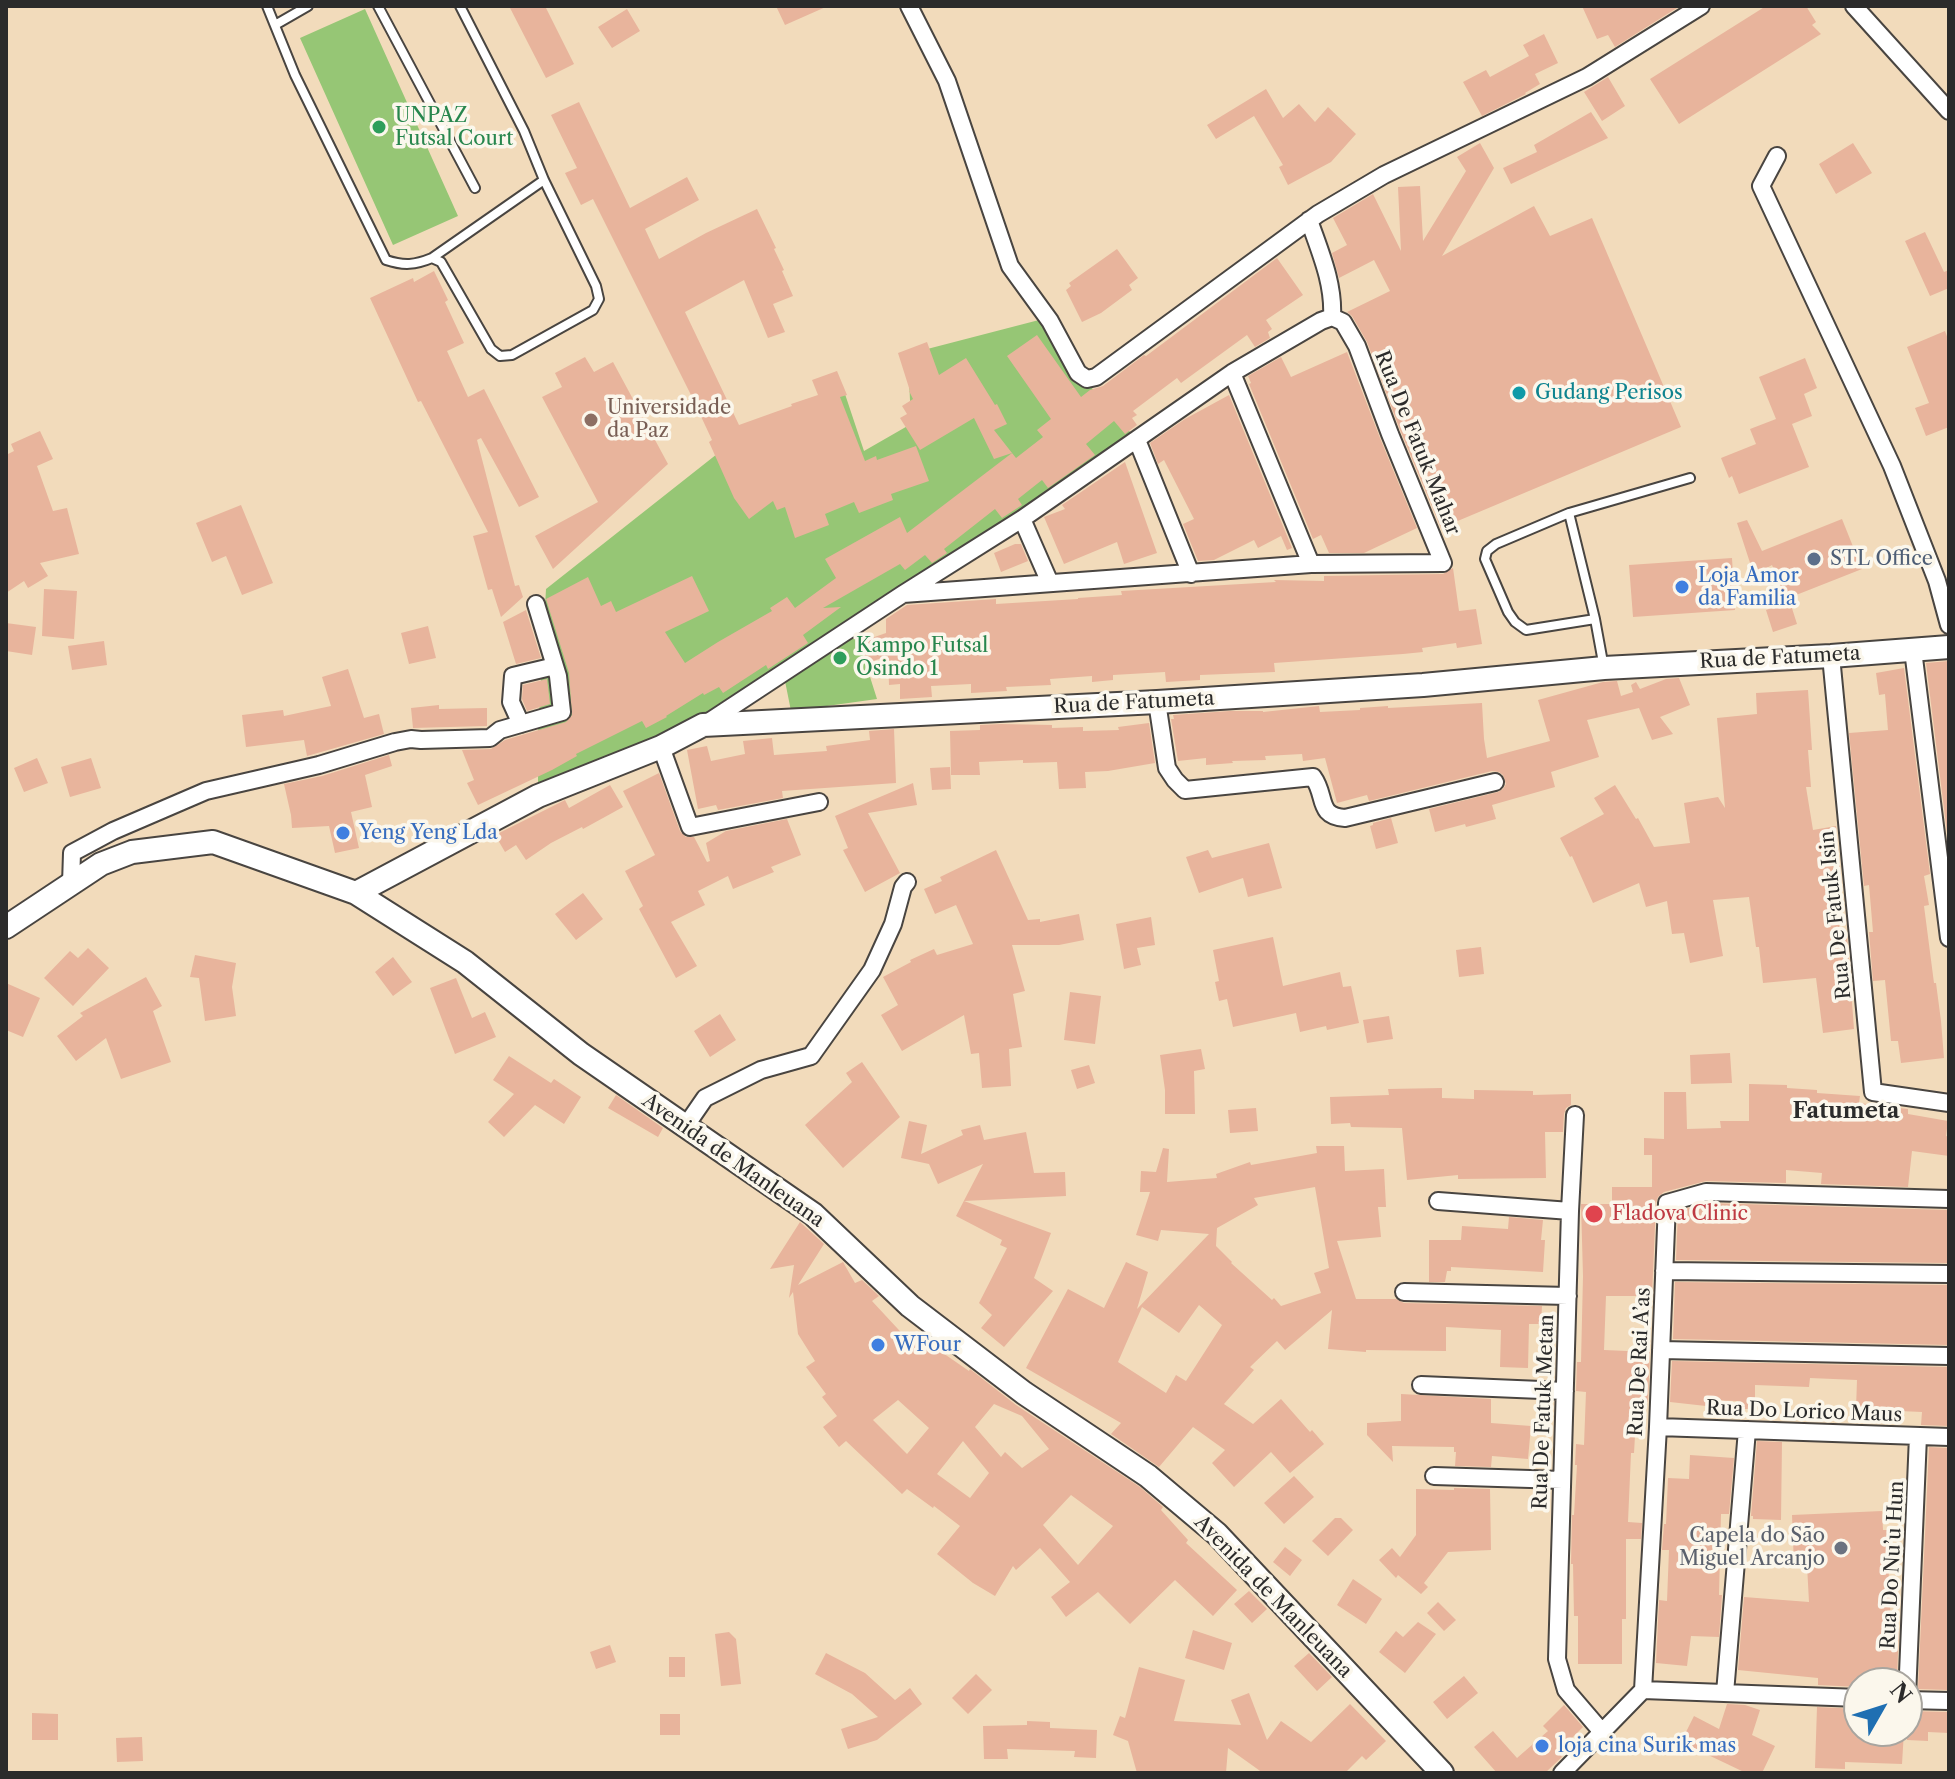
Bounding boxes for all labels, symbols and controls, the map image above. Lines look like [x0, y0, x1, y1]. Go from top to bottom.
place label: UNPAZ Futsal Court [395, 104, 513, 151]
marker: UNPAZ Futsal Court [370, 118, 388, 136]
street label: Rua De Fatuk Mahar [1369, 347, 1465, 539]
place label: Gudang Perisos [1535, 381, 1683, 405]
marker: Gudang Perisos [1510, 384, 1528, 402]
place label: Universidade da Paz [607, 396, 731, 443]
marker: Universidade da Paz [582, 411, 600, 429]
place label: STL Office [1830, 547, 1933, 571]
marker: STL Office [1805, 550, 1823, 568]
place label: Loja Amor da Familia [1698, 564, 1799, 611]
marker: Loja Amor da Familia [1673, 578, 1691, 596]
place label: Kampo Futsal Osindo 1 [856, 634, 988, 681]
street label: Rua de Fatumeta [1699, 642, 1861, 674]
marker: Kampo Futsal Osindo 1 [831, 649, 849, 667]
street label: Rua de Fatumeta [1053, 687, 1215, 719]
place label: Yeng Yeng Lda [359, 821, 498, 845]
marker: Yeng Yeng Lda [334, 824, 352, 842]
street label: Rua De Fatuk Isin [1815, 830, 1857, 1000]
street label: Avenida de Manleuana [637, 1089, 829, 1233]
district label: Fatumeta [1793, 1099, 1899, 1125]
place label: Fladova Clinic [1612, 1202, 1748, 1226]
marker: Fladova Clinic [1583, 1203, 1605, 1225]
street label: Rua De Rai A’as [1624, 1287, 1656, 1437]
street label: Rua De Fatuk Metan [1529, 1314, 1559, 1510]
place label: WFour [894, 1333, 961, 1357]
marker: WFour [869, 1336, 887, 1354]
street label: Rua Do Lorico Maus [1706, 1397, 1902, 1427]
street label: Rua Do Nu’u Hun [1877, 1480, 1909, 1650]
street label: Avenida de Manleuana [1189, 1511, 1357, 1683]
place label: Capela do São Miguel Arcanjo [1679, 1524, 1825, 1571]
marker: Capela do São Miguel Arcanjo [1832, 1539, 1850, 1557]
north arrow [1843, 1667, 1923, 1747]
text: N [1884, 1677, 1917, 1709]
place label: loja cina Surik mas [1558, 1734, 1736, 1758]
marker: loja cina Surik mas [1533, 1737, 1551, 1755]

